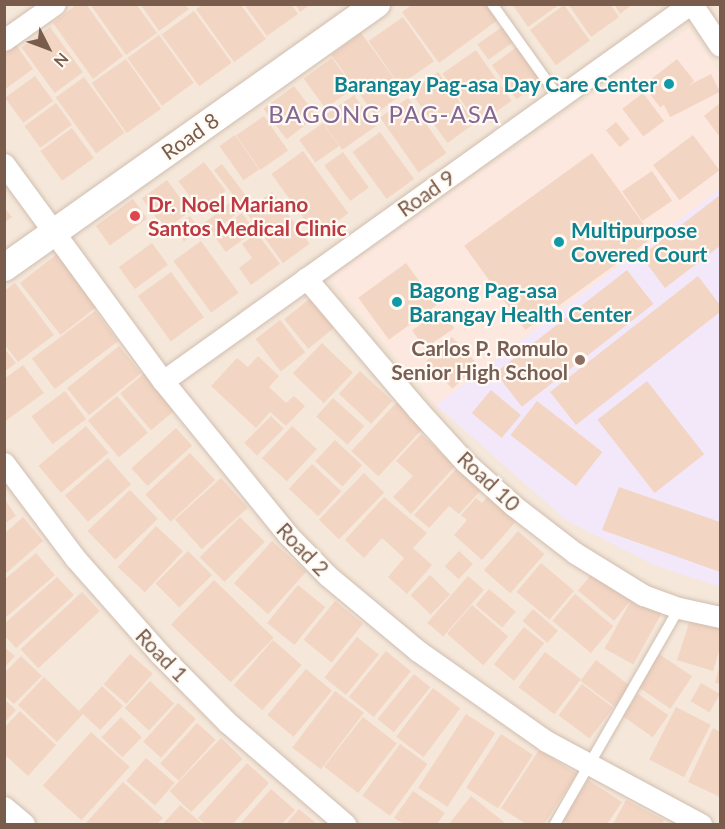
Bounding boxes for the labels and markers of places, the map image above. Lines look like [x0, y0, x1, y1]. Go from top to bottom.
place label: Barangay Pag-asa Day Care Center [333, 71, 657, 97]
marker: Barangay Pag-asa Day Care Center [662, 77, 676, 91]
place label: Dr. Noel Mariano Santos Medical Clinic [148, 191, 347, 241]
marker: Dr. Noel Mariano Santos Medical Clinic [126, 207, 144, 225]
place label: Multipurpose Covered Court [571, 217, 707, 267]
marker: Multipurpose Covered Court [552, 235, 566, 249]
place label: Bagong Pag-asa Barangay Health Center [409, 277, 632, 327]
marker: Bagong Pag-asa Barangay Health Center [390, 295, 404, 309]
place label: Carlos P. Romulo Senior High School [391, 335, 568, 385]
marker: Carlos P. Romulo Senior High School [573, 353, 587, 367]

